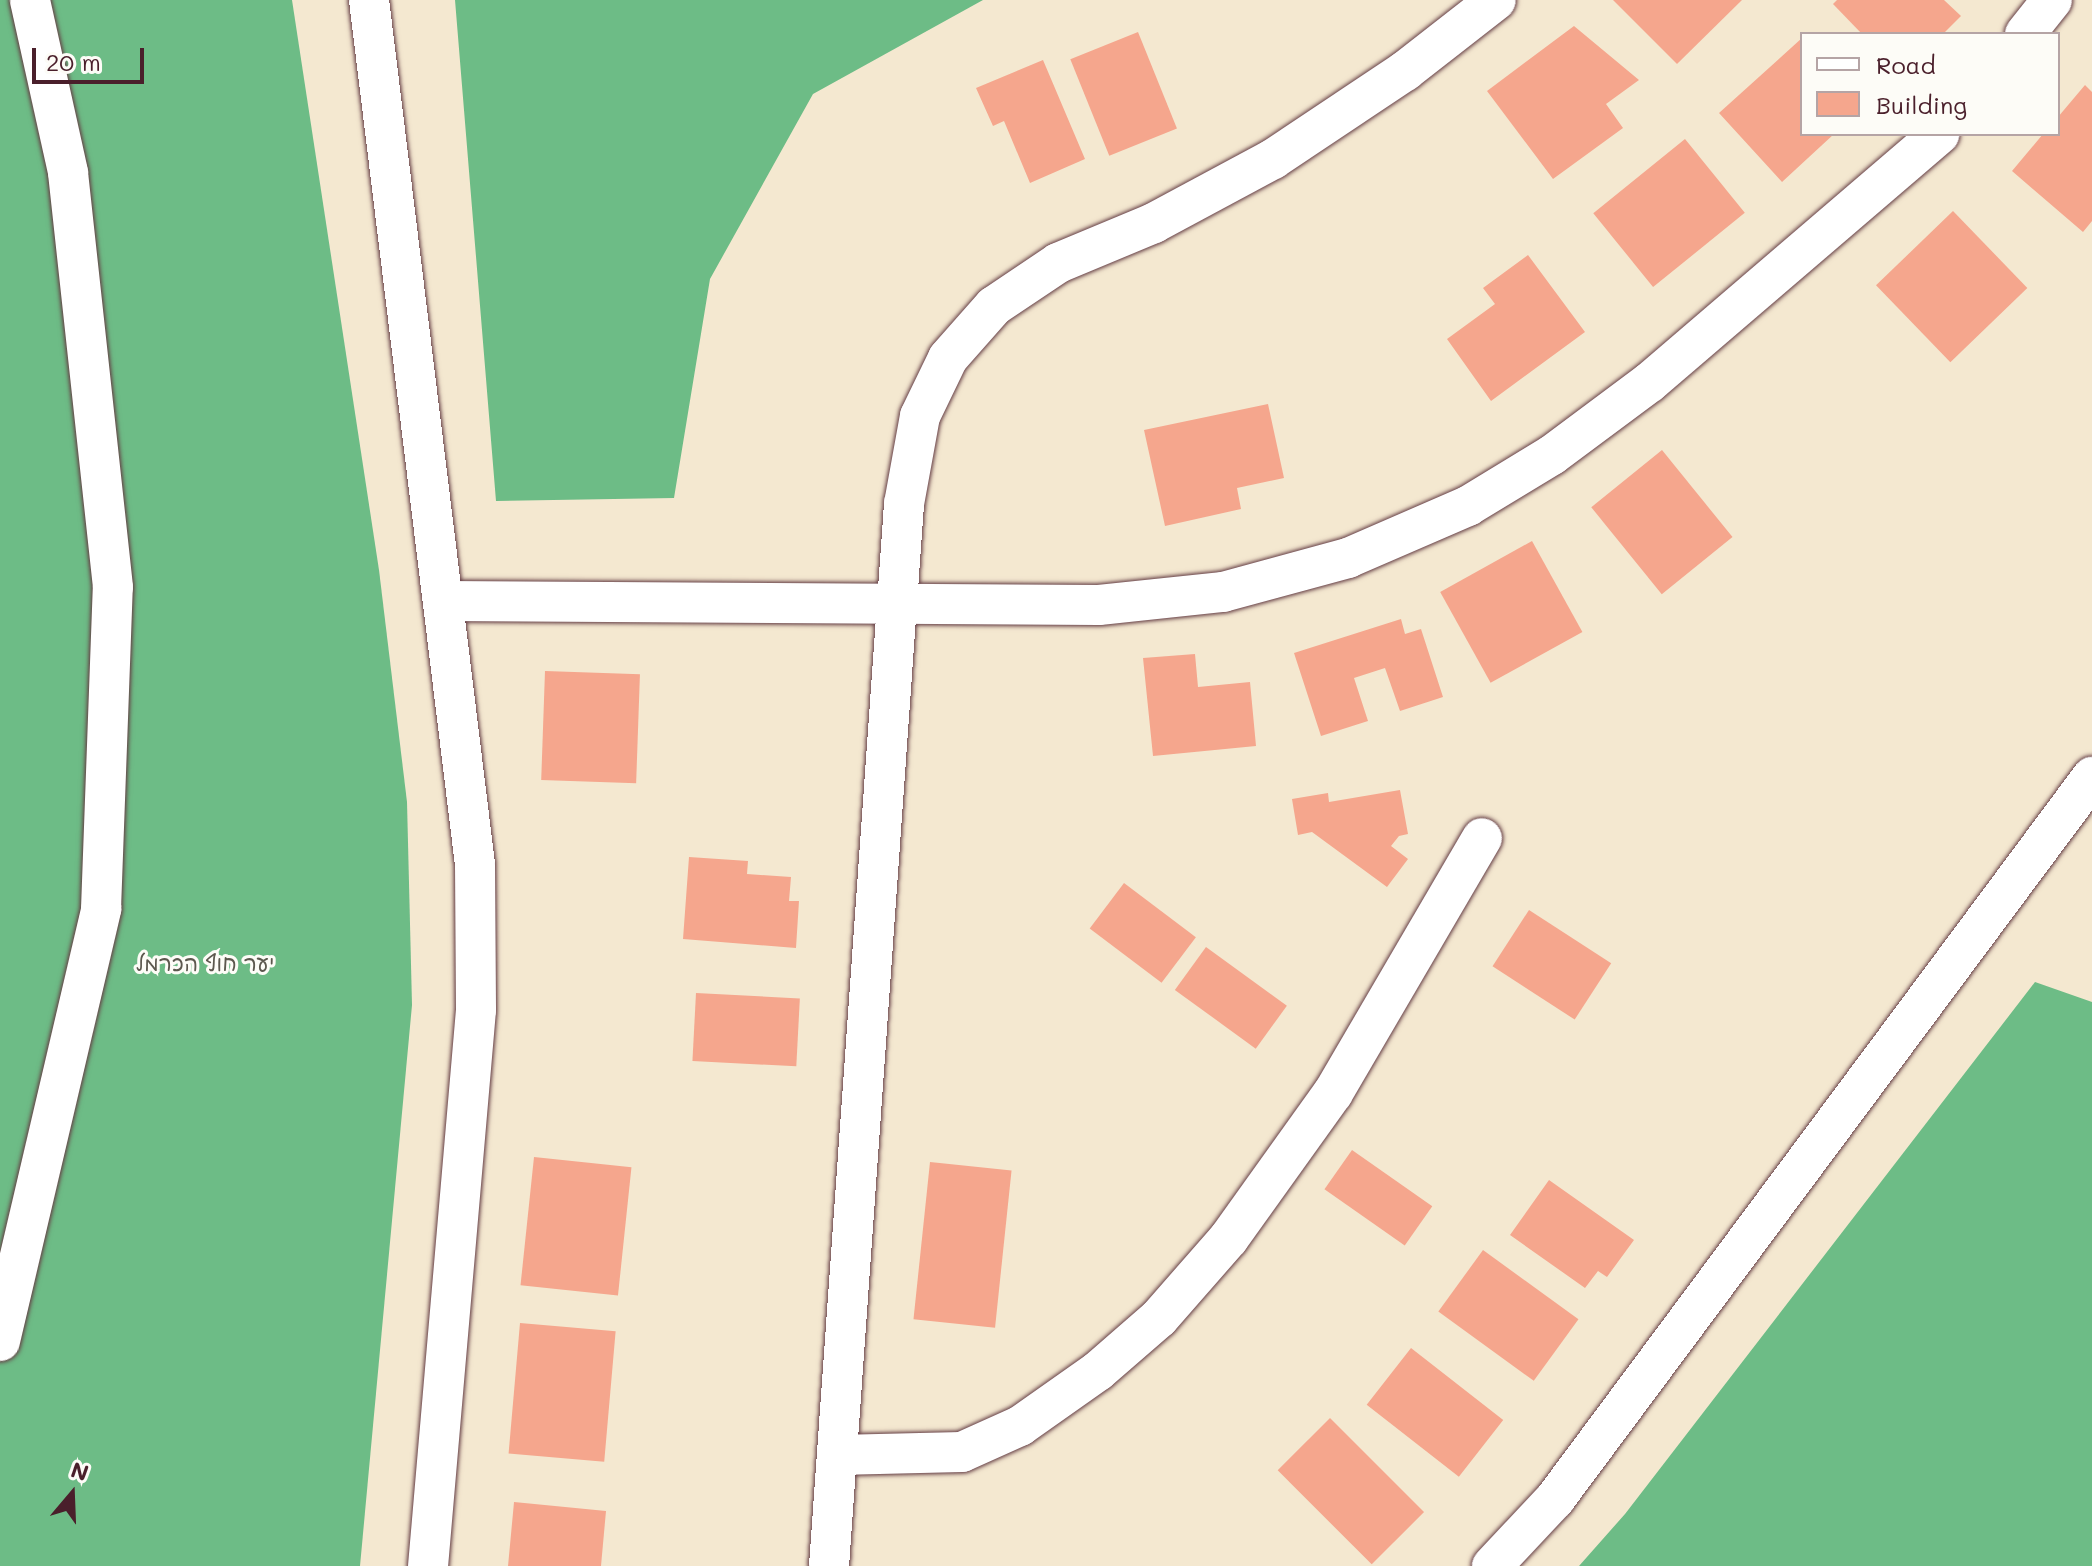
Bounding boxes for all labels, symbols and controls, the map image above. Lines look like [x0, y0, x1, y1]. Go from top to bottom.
scale bar [36, 32, 148, 82]
legend [1800, 32, 2060, 136]
text: 20 m [46, 46, 101, 77]
text: Road [1876, 49, 1936, 80]
text: Building [1876, 89, 1967, 120]
park label: יער חוף הכרמל [136, 950, 274, 976]
north arrow [32, 1454, 112, 1534]
text: N [67, 1454, 93, 1487]

